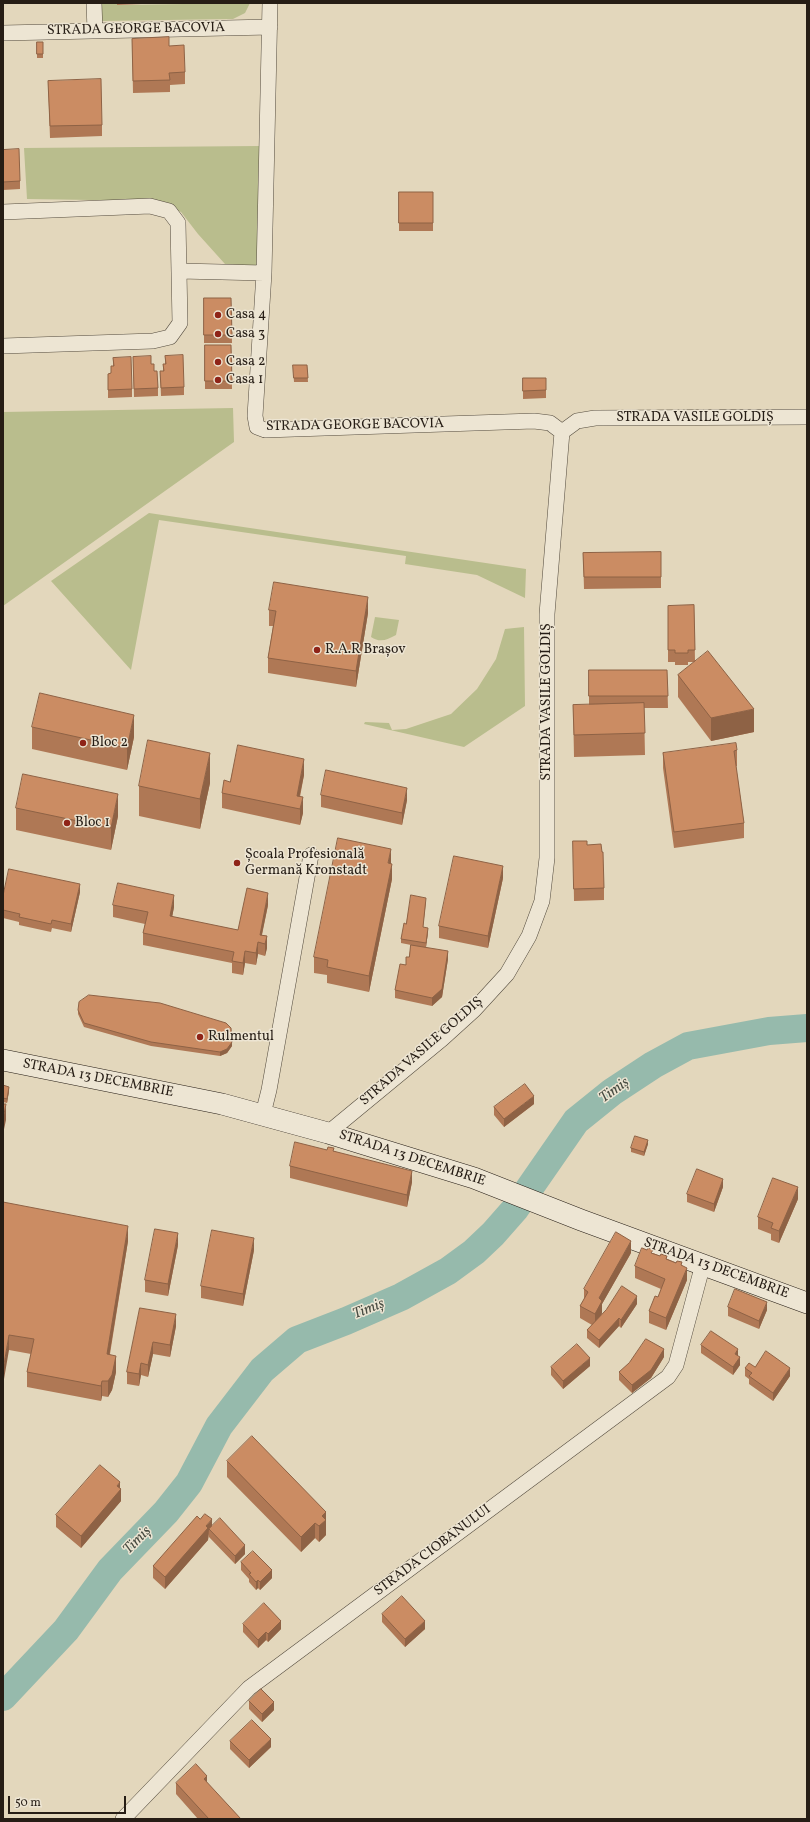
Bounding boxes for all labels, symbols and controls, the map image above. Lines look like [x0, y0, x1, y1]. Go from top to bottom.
street label: STRADA GEORGE BACOVIA [47, 20, 225, 40]
place label: Casa 4 [226, 307, 266, 323]
marker: Casa 4 [213, 310, 223, 320]
place label: Casa 3 [226, 326, 265, 342]
marker: Casa 3 [213, 329, 223, 339]
place label: Casa 2 [226, 354, 265, 370]
marker: Casa 2 [213, 357, 223, 367]
place label: Casa 1 [226, 372, 263, 388]
marker: Casa 1 [213, 375, 223, 385]
street label: STRADA VASILE GOLDIȘ [616, 410, 774, 426]
street label: STRADA GEORGE BACOVIA [266, 416, 444, 436]
street label: STRADA VASILE GOLDIȘ [539, 623, 555, 781]
place label: R.A.R Brașov [325, 642, 406, 658]
marker: R.A.R Brașov [312, 645, 322, 655]
place label: Bloc 2 [91, 735, 128, 751]
marker: Bloc 2 [78, 738, 88, 748]
place label: Bloc 1 [75, 815, 110, 831]
marker: Bloc 1 [62, 818, 72, 828]
place label: Școala Profesională Germană Kronstadt [245, 847, 367, 880]
marker: Școala Profesională Germană Kronstadt [232, 858, 242, 868]
street label: STRADA VASILE GOLDIȘ [357, 994, 487, 1110]
place label: Rulmentul [208, 1029, 274, 1045]
marker: Rulmentul [195, 1032, 205, 1042]
street label: STRADA 13 DECEMBRIE [21, 1056, 175, 1102]
water label: Timiș [597, 1074, 633, 1108]
street label: STRADA 13 DECEMBRIE [336, 1127, 488, 1191]
street label: STRADA 13 DECEMBRIE [641, 1235, 791, 1303]
water label: Timiș [351, 1296, 387, 1324]
street label: STRADA CIOBANULUI [371, 1502, 495, 1600]
water label: Timiș [120, 1523, 156, 1559]
scale bar [10, 1788, 128, 1814]
text: 50 m [15, 1795, 41, 1811]

